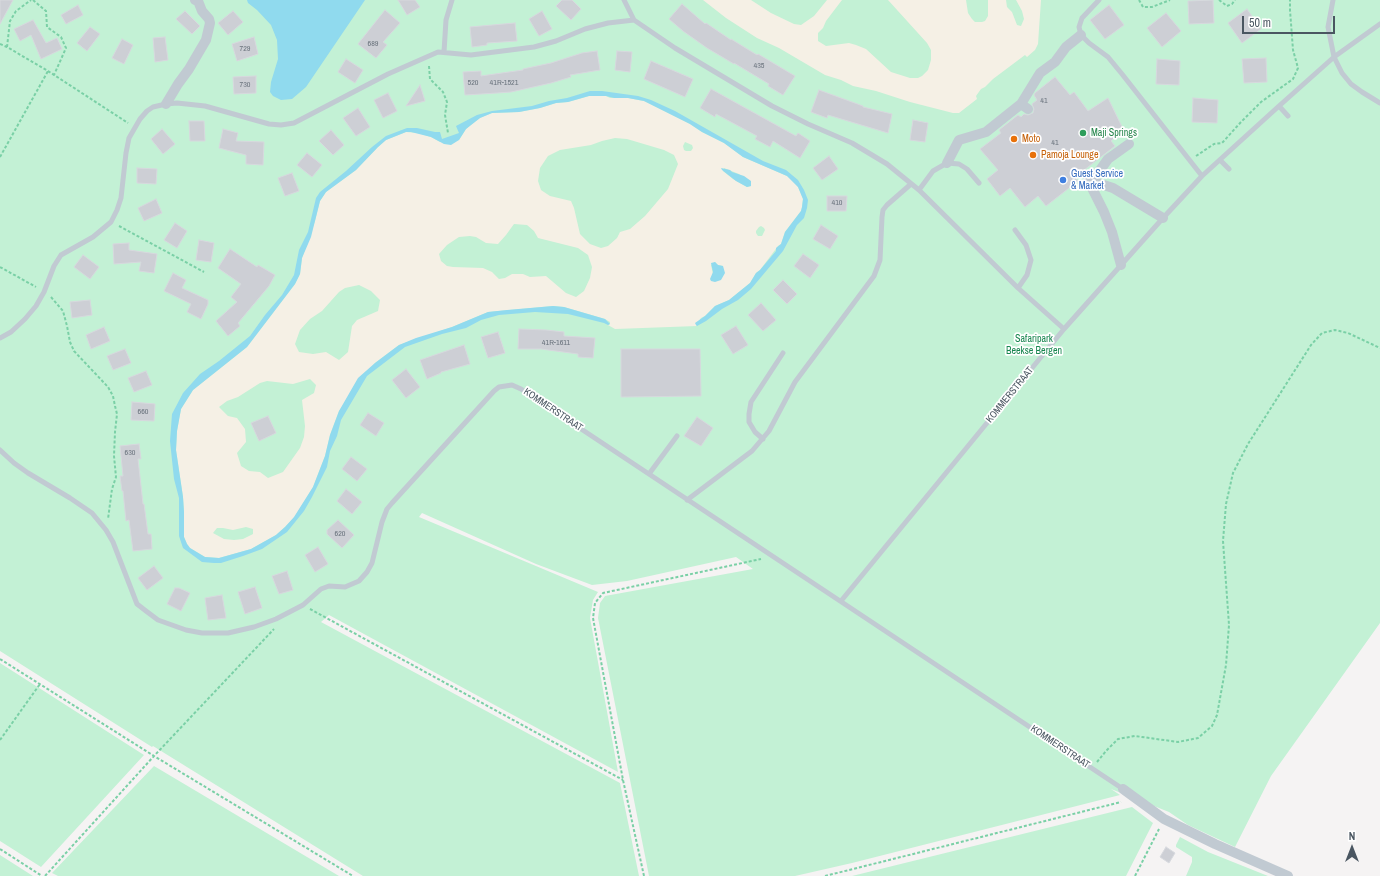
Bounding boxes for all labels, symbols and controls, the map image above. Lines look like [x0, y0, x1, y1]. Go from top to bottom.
scale bar [1244, 8, 1337, 34]
text: 50 m [1249, 15, 1271, 31]
house number: 689 [368, 39, 378, 49]
house number: 729 [240, 44, 250, 54]
house number: 435 [754, 61, 764, 71]
house number: 520 [468, 78, 478, 88]
house number: 41R-1521 [490, 78, 518, 88]
house number: 730 [240, 80, 250, 90]
house number: 41 [1040, 96, 1048, 106]
place label: Maji Springs [1091, 127, 1137, 139]
marker: Maji Springs [1078, 128, 1088, 138]
place label: Moto [1022, 133, 1040, 145]
marker: Moto [1009, 134, 1019, 144]
house number: 41 [1051, 138, 1059, 148]
place label: Pamoja Lounge [1041, 149, 1098, 161]
marker: Pamoja Lounge [1028, 150, 1038, 160]
place label: Guest Service & Market [1071, 168, 1123, 192]
marker: Guest Service & Market [1058, 175, 1068, 185]
house number: 410 [832, 198, 842, 208]
park label: Safaripark Beekse Bergen [1006, 333, 1062, 356]
house number: 41R-1611 [542, 338, 570, 348]
street label: KOMMERSTRAAT [984, 365, 1036, 425]
street label: KOMMERSTRAAT [521, 386, 585, 434]
house number: 660 [138, 407, 148, 417]
house number: 630 [125, 448, 135, 458]
house number: 620 [335, 529, 345, 539]
street label: KOMMERSTRAAT [1028, 723, 1092, 771]
north arrow [1332, 828, 1372, 868]
text: N [1349, 829, 1355, 843]

